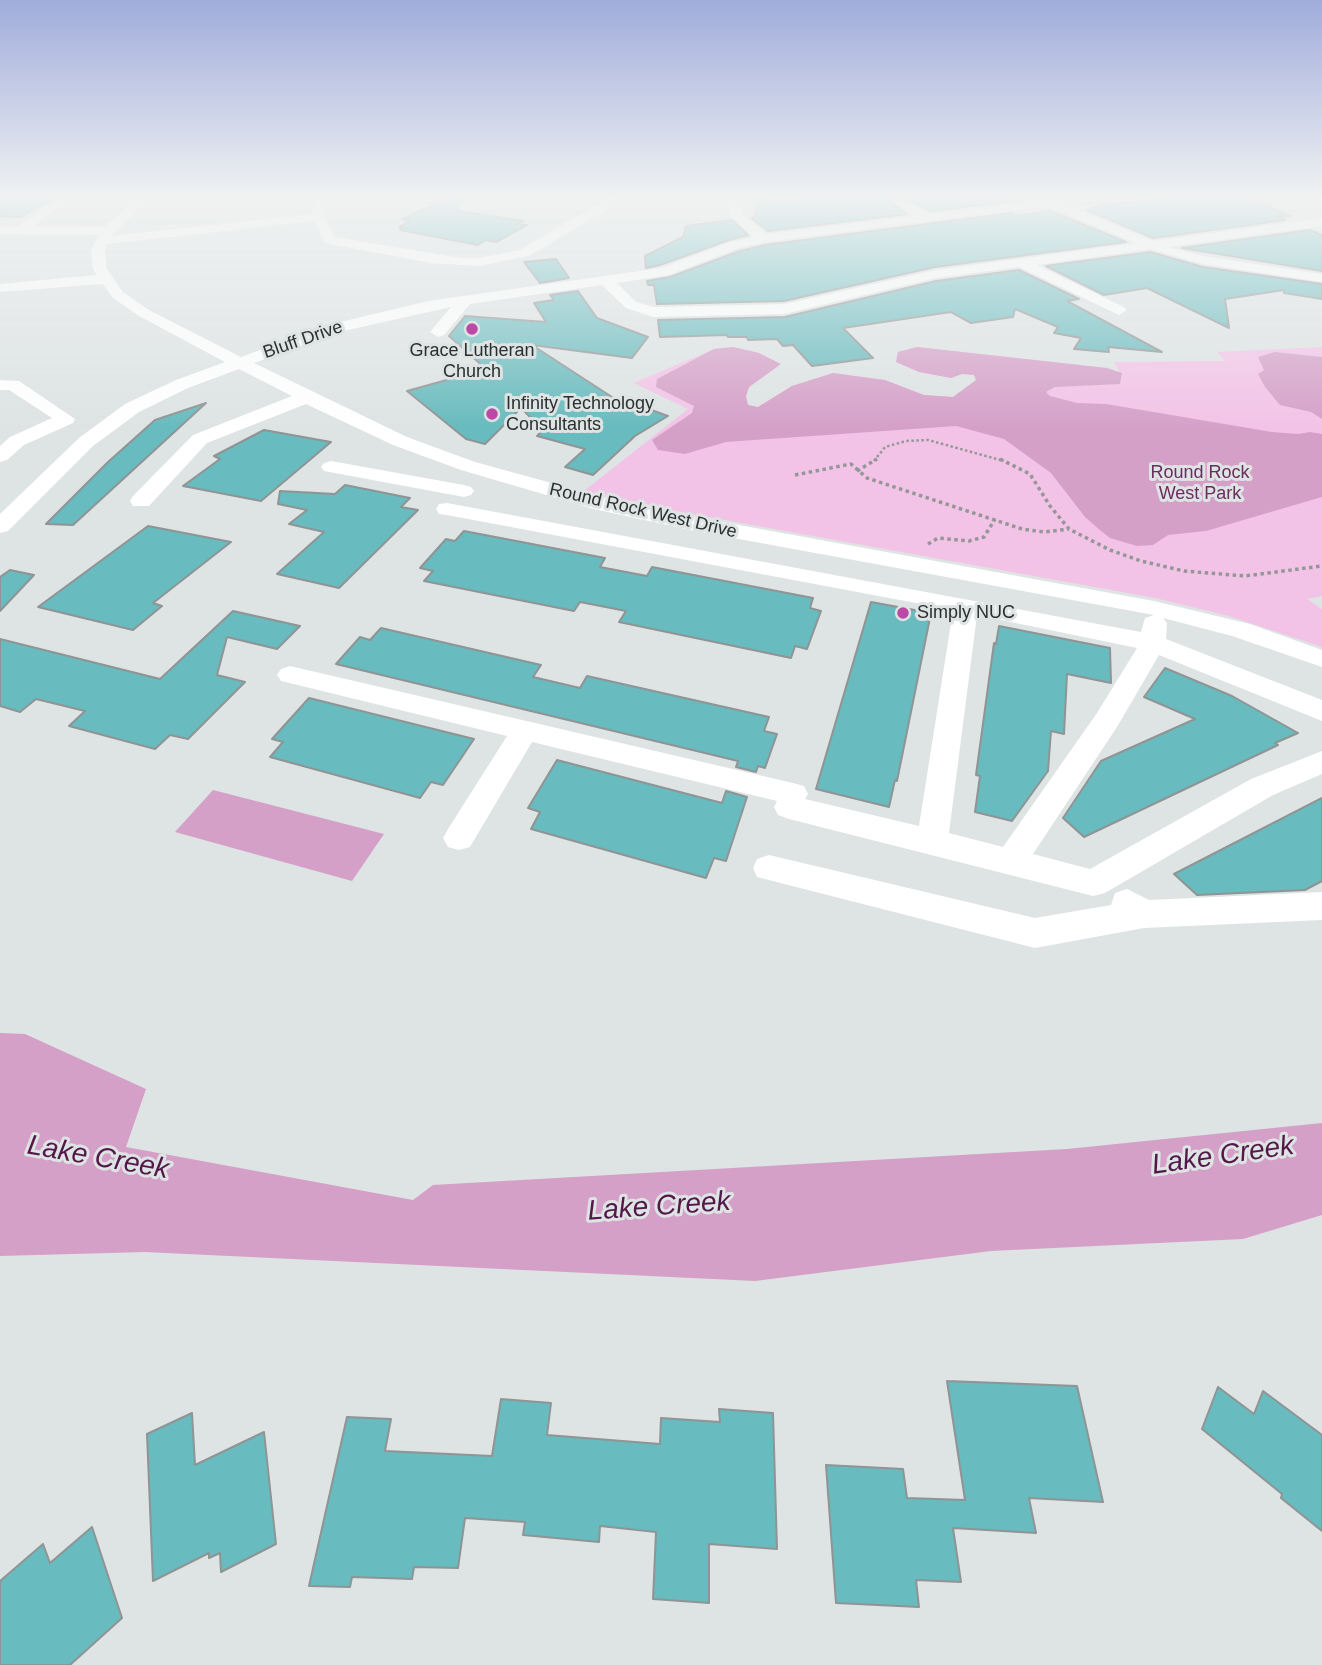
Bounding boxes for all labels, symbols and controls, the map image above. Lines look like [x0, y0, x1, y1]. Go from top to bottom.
street label: Bluff Drive [260, 316, 346, 364]
marker: Grace Lutheran Church [464, 321, 480, 337]
place label: Grace Lutheran Church [409, 340, 535, 382]
place label: Infinity Technology Consultants [506, 393, 654, 436]
marker: Infinity Technology Consultants [484, 406, 500, 422]
park label: Round Rock West Park [1150, 462, 1250, 504]
street label: Round Rock West Drive [547, 479, 739, 543]
place label: Simply NUC [917, 602, 1015, 624]
marker: Simply NUC [895, 605, 911, 621]
water label: Lake Creek [25, 1129, 171, 1187]
water label: Lake Creek [1150, 1129, 1296, 1183]
water label: Lake Creek [586, 1185, 732, 1229]

